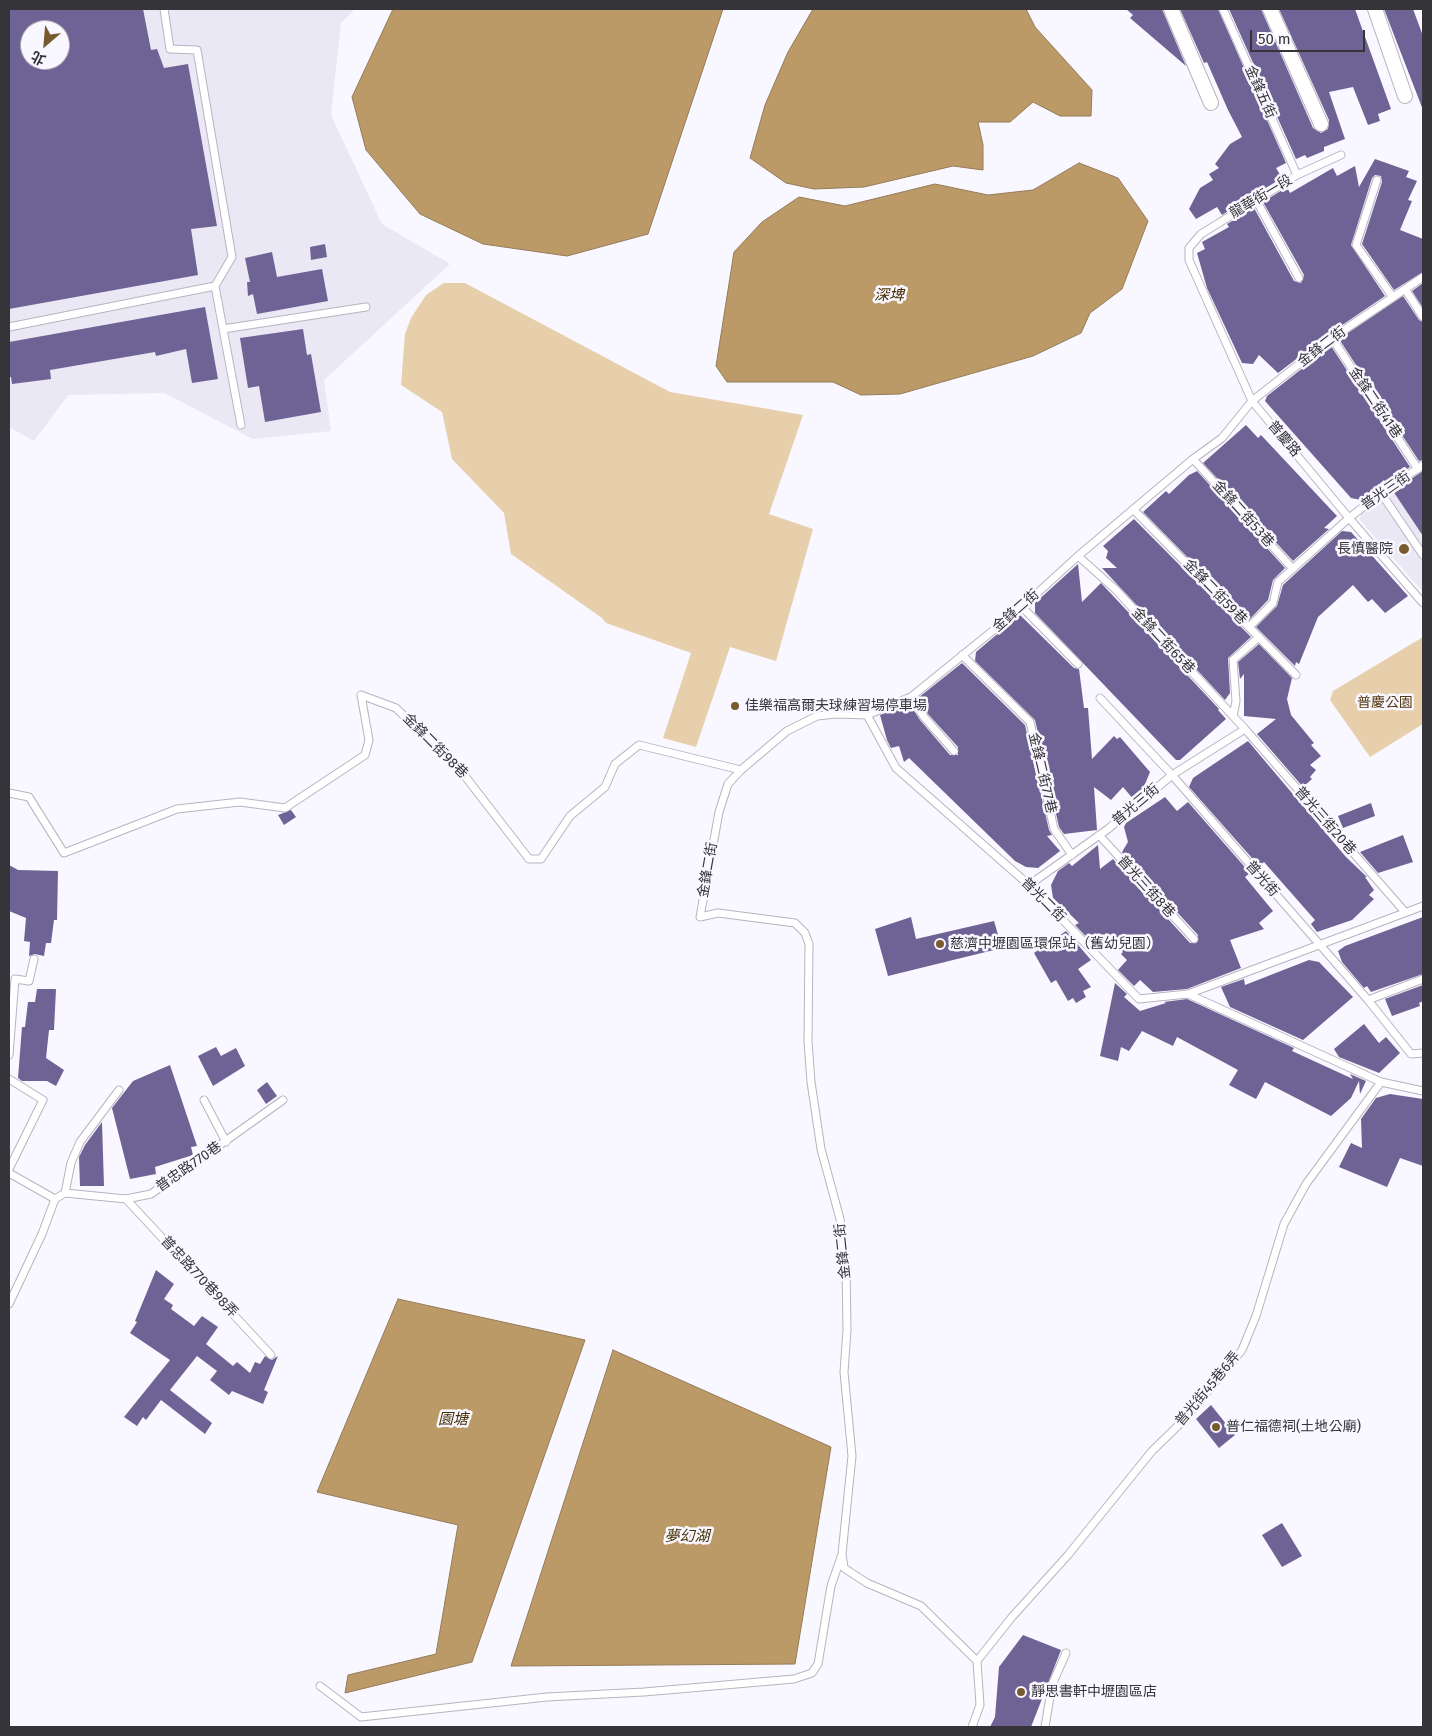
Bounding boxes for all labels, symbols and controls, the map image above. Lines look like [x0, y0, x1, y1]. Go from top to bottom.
north arrow [20, 20, 70, 70]
scale bar [1252, 20, 1367, 52]
text: 50 m [1258, 30, 1291, 48]
text: 北 [28, 47, 49, 69]
street label: 金鋒五街 [1241, 63, 1279, 121]
street label: 龍華街一段 [1227, 172, 1295, 222]
water label: 深埤 [874, 287, 904, 305]
street label: 金鋒二街 [1295, 323, 1349, 371]
street label: 金鋒二街41巷 [1345, 364, 1405, 442]
street label: 普慶路 [1264, 418, 1304, 460]
street label: 普光三街 [1358, 468, 1414, 514]
street label: 金鋒二街53巷 [1209, 477, 1277, 551]
place label: 長慎醫院 [1337, 541, 1393, 557]
marker: 長慎醫院 [1397, 542, 1411, 556]
street label: 金鋒二街59巷 [1180, 556, 1250, 628]
street label: 金鋒二街 [989, 586, 1043, 636]
street label: 金鋒二街65巷 [1128, 604, 1198, 678]
park label: 普慶公園 [1357, 695, 1413, 711]
place label: 佳樂福高爾夫球練習場停車場 [745, 698, 927, 714]
marker: 佳樂福高爾夫球練習場停車場 [729, 700, 741, 712]
street label: 金鋒二街98巷 [399, 710, 471, 782]
street label: 金鋒二街77巷 [1025, 731, 1059, 815]
street label: 普光三街 [1109, 781, 1163, 829]
street label: 普光三街20巷 [1291, 784, 1359, 858]
street label: 金鋒二街 [695, 841, 721, 899]
street label: 普光三街8巷 [1114, 853, 1178, 921]
street label: 普光街 [1242, 858, 1282, 900]
street label: 普光二街 [1017, 874, 1069, 926]
place label: 慈濟中壢園區環保站（舊幼兒園） [950, 936, 1160, 952]
marker: 慈濟中壢園區環保站（舊幼兒園） [934, 938, 946, 950]
street label: 普忠路770巷 [153, 1138, 225, 1196]
street label: 金鋒二街 [832, 1222, 854, 1280]
street label: 普忠路770巷98弄 [157, 1233, 241, 1321]
street label: 普光街45巷6弄 [1172, 1348, 1244, 1430]
water label: 園塘 [438, 1411, 468, 1429]
place label: 普仁福德祠(土地公廟) [1226, 1419, 1361, 1435]
marker: 普仁福德祠(土地公廟) [1210, 1421, 1222, 1433]
water label: 夢幻湖 [665, 1528, 709, 1546]
place label: 靜思書軒中壢園區店 [1031, 1684, 1157, 1700]
marker: 靜思書軒中壢園區店 [1015, 1686, 1027, 1698]

